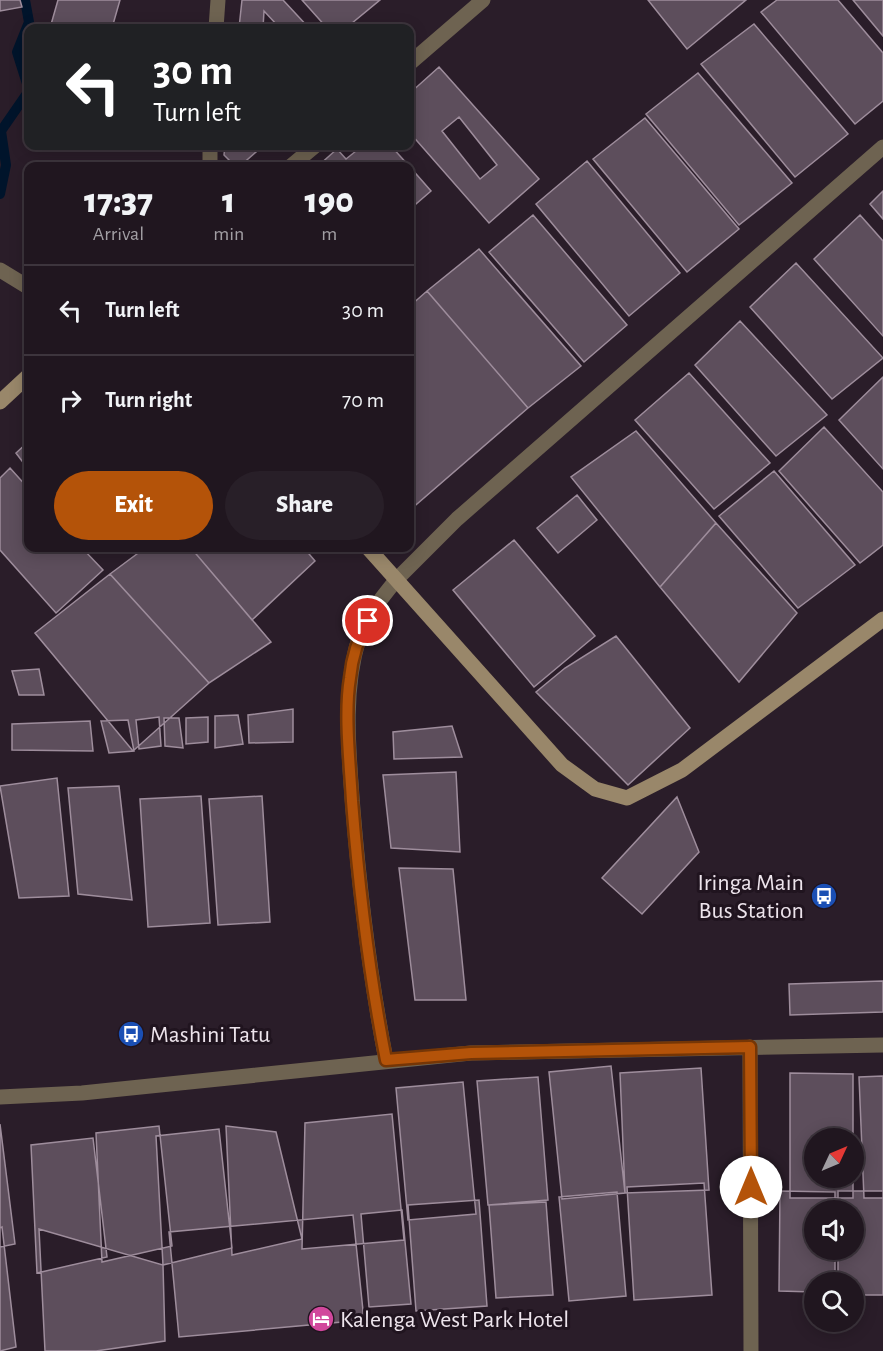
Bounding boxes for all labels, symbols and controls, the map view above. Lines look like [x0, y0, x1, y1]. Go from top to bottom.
icon: left [54, 48, 132, 126]
text: 30 m [153, 50, 233, 92]
text: Turn left [153, 99, 241, 126]
text: 17:37 [84, 183, 153, 219]
text: 1 [222, 183, 235, 219]
text: 190 [304, 183, 354, 219]
text: Arrival [93, 224, 144, 244]
text: min [213, 224, 244, 244]
text: m [321, 224, 337, 244]
icon: left [54, 294, 87, 327]
text: Turn left [105, 299, 179, 321]
text: 30 m [342, 299, 384, 321]
icon: right [54, 384, 87, 417]
text: Turn right [105, 389, 192, 411]
text: 70 m [342, 389, 384, 411]
button: Exit [54, 471, 213, 540]
button: Share [225, 471, 384, 540]
pin [342, 595, 393, 646]
icon: arrive [351, 604, 384, 637]
place label: Iringa Main Bus Station [697, 871, 804, 923]
bus stop icon: Iringa Main Bus Station [809, 881, 839, 911]
bus stop icon: Mashini Tatu [116, 1019, 146, 1049]
place label: Mashini Tatu [150, 1023, 270, 1047]
north arrow [804, 1128, 864, 1188]
map controls [804, 1128, 864, 1332]
position arrow [719, 1155, 783, 1219]
button: sound [804, 1200, 864, 1260]
button: search [804, 1272, 864, 1332]
hotel icon: Kalenga West Park Hotel [306, 1304, 336, 1334]
place label: Kalenga West Park Hotel [340, 1308, 569, 1332]

